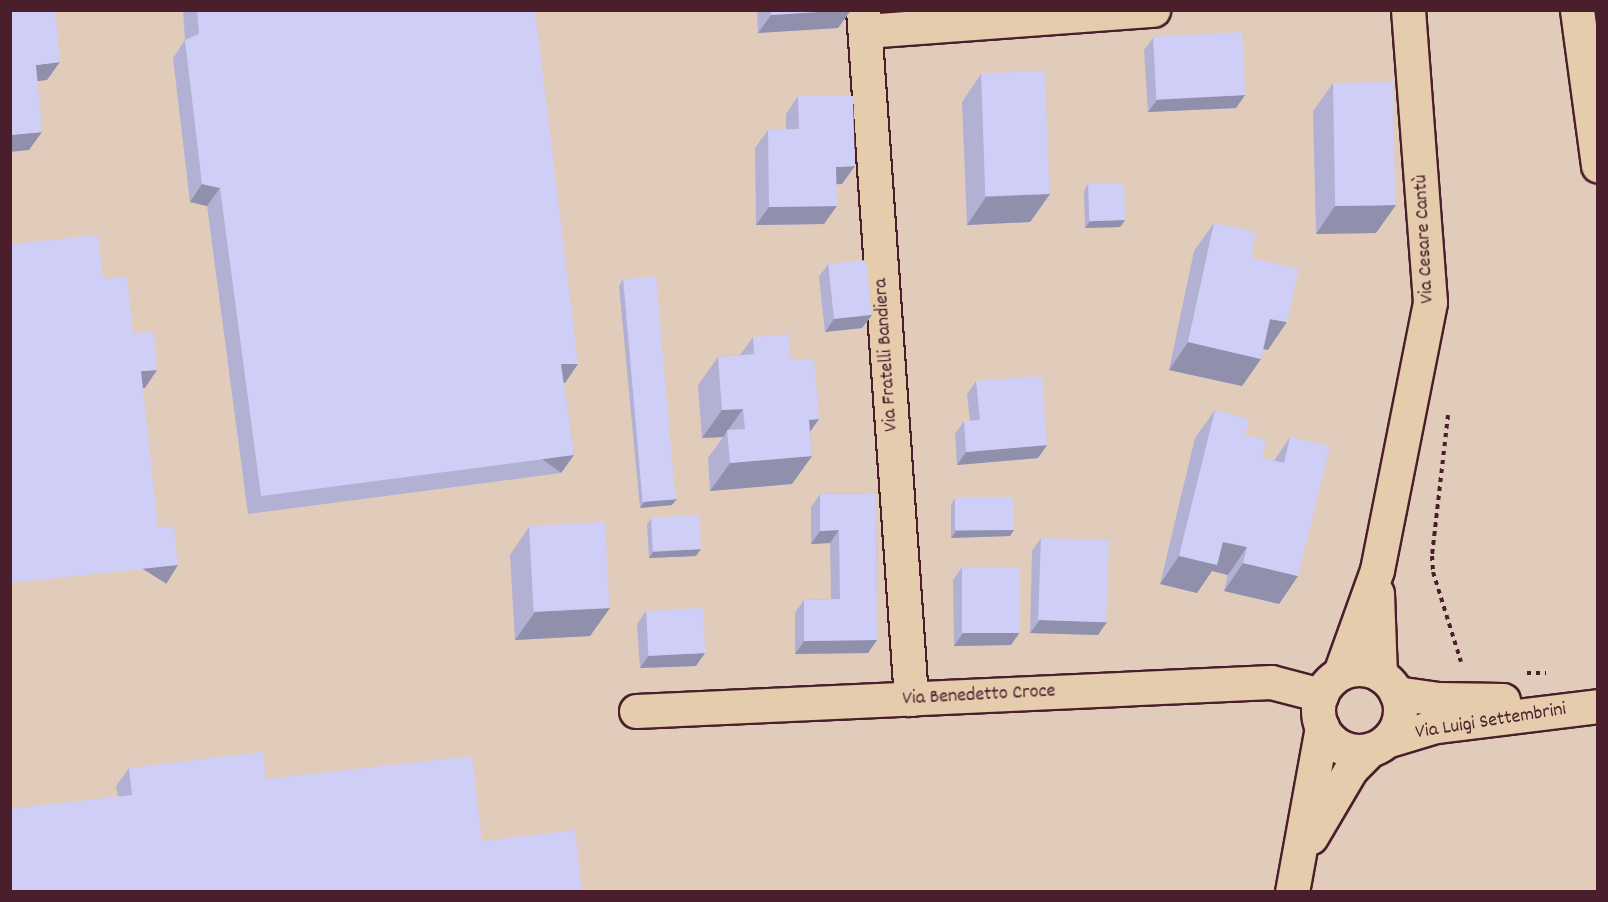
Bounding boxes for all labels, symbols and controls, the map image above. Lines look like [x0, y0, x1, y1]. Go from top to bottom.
street label: Via Cesare Cantù [1410, 174, 1440, 304]
street label: Via Fratelli Bandiera [870, 278, 904, 432]
street label: Via Benedetto Croce [902, 680, 1056, 712]
street label: Via Luigi Settembrini [1414, 698, 1568, 746]

